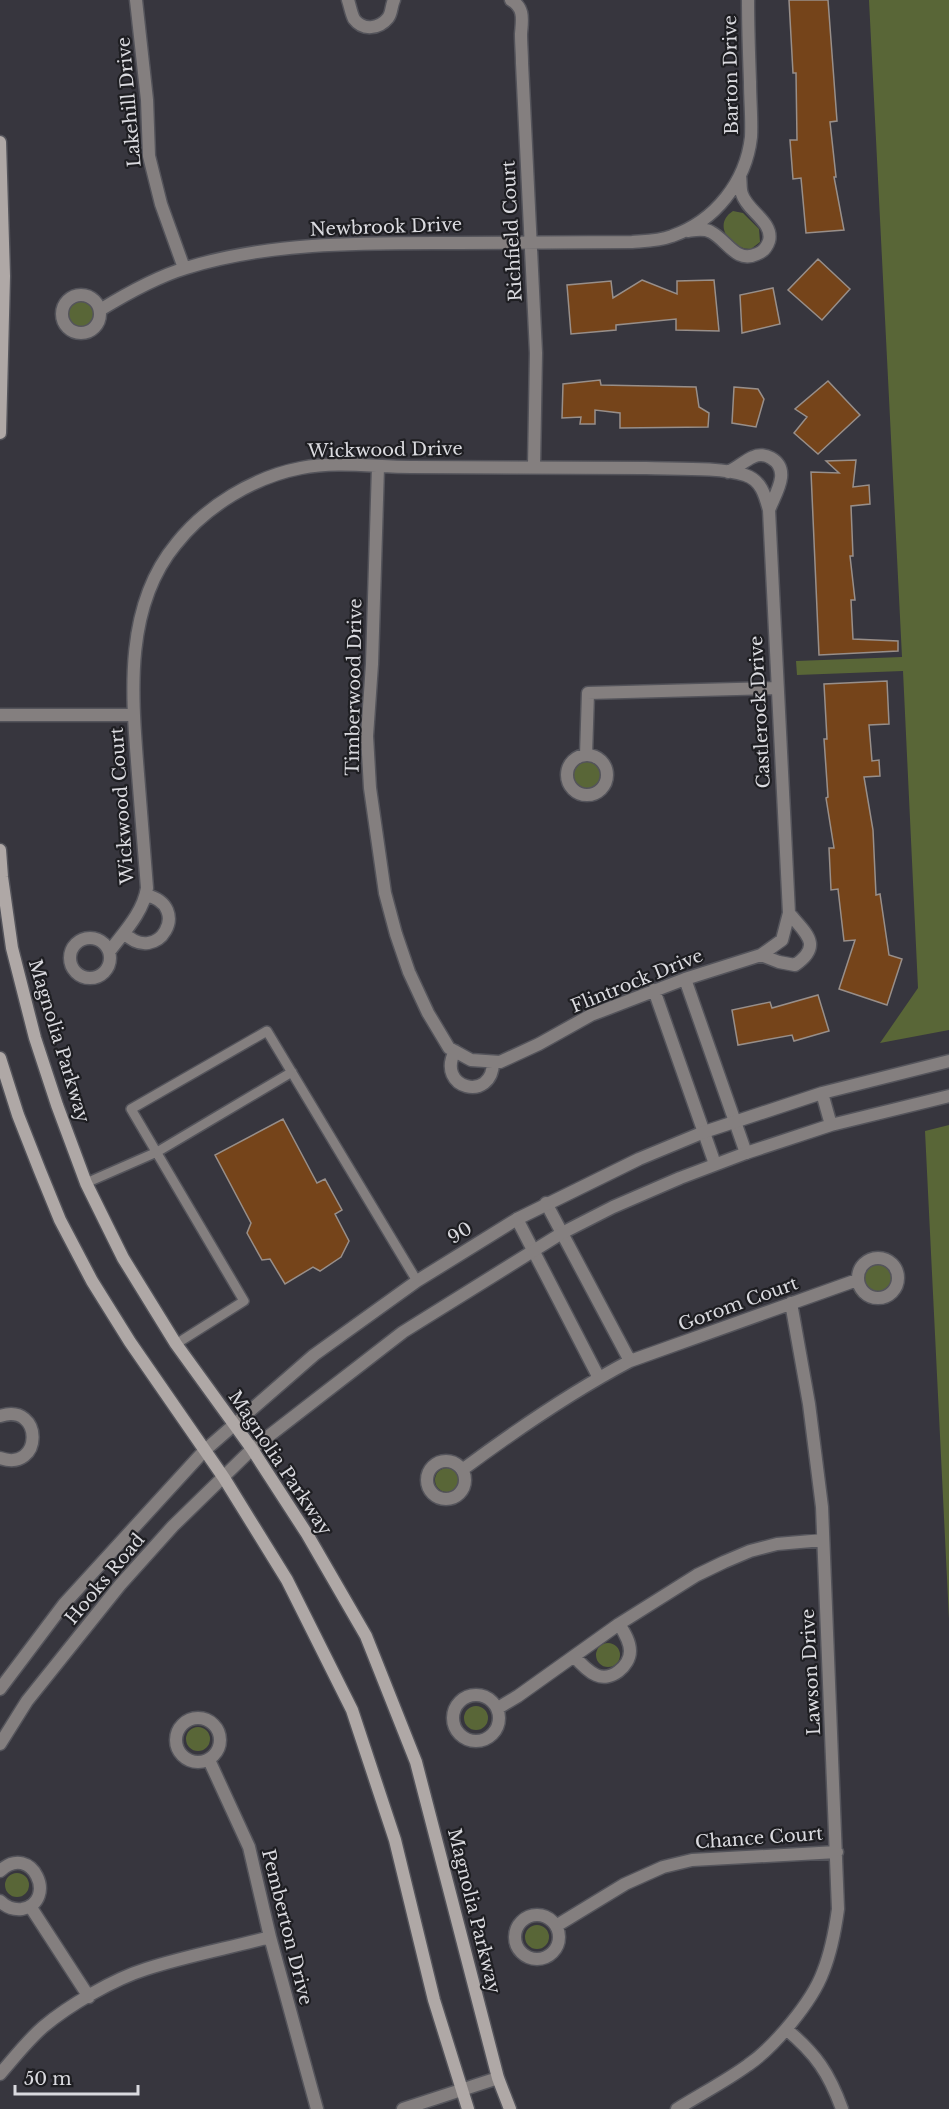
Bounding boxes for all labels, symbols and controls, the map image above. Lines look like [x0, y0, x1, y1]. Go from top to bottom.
street label: Barton Drive [719, 15, 743, 135]
street label: Lakehill Drive [112, 36, 146, 168]
street label: Richfield Court [497, 160, 527, 302]
street label: Newbrook Drive [310, 213, 462, 241]
street label: Wickwood Drive [306, 438, 463, 462]
street label: Timberwood Drive [341, 598, 367, 776]
street label: Castlerock Drive [745, 635, 775, 789]
street label: Wickwood Court [106, 727, 139, 886]
street label: Flintrock Drive [568, 944, 706, 1018]
street label: Magnolia Parkway [24, 957, 94, 1126]
street label: 90 [444, 1217, 476, 1249]
street label: Gorom Court [675, 1272, 801, 1336]
street label: Magnolia Parkway [223, 1387, 337, 1540]
street label: Hooks Road [61, 1529, 149, 1629]
street label: Lawson Drive [797, 1608, 825, 1736]
street label: Chance Court [694, 1823, 824, 1853]
street label: Magnolia Parkway [443, 1826, 505, 1996]
street label: Pemberton Drive [257, 1847, 317, 2007]
scale bar [15, 2058, 138, 2096]
text: 50 m [24, 2068, 72, 2090]

